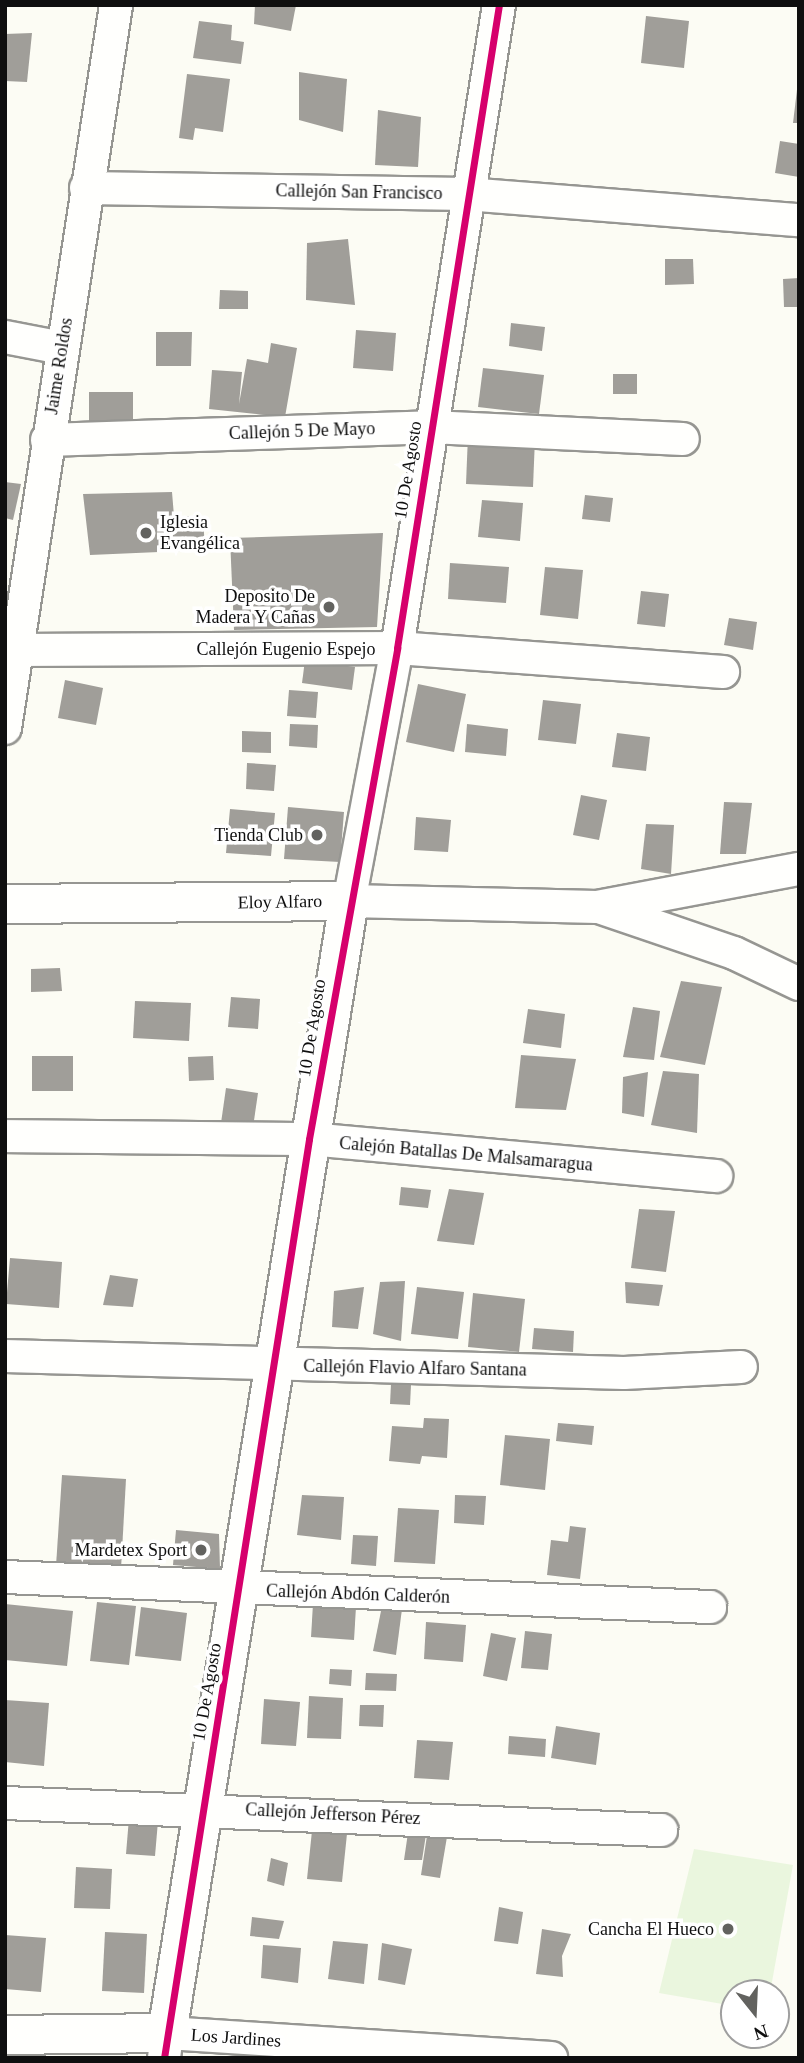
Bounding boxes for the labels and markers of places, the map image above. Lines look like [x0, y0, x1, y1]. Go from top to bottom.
place label: Iglesia Evangélica [160, 512, 240, 554]
marker: Iglesia Evangélica [138, 525, 154, 541]
place label: Deposito De Madera Y Cañas [194, 586, 315, 628]
marker: Deposito De Madera Y Cañas [321, 599, 337, 615]
place label: Tienda Club [214, 824, 303, 846]
marker: Tienda Club [309, 827, 325, 843]
place label: Mardetex Sport [75, 1539, 187, 1561]
marker: Mardetex Sport [193, 1542, 209, 1558]
place label: Cancha El Hueco [588, 1918, 714, 1940]
marker: Cancha El Hueco [720, 1921, 736, 1937]

